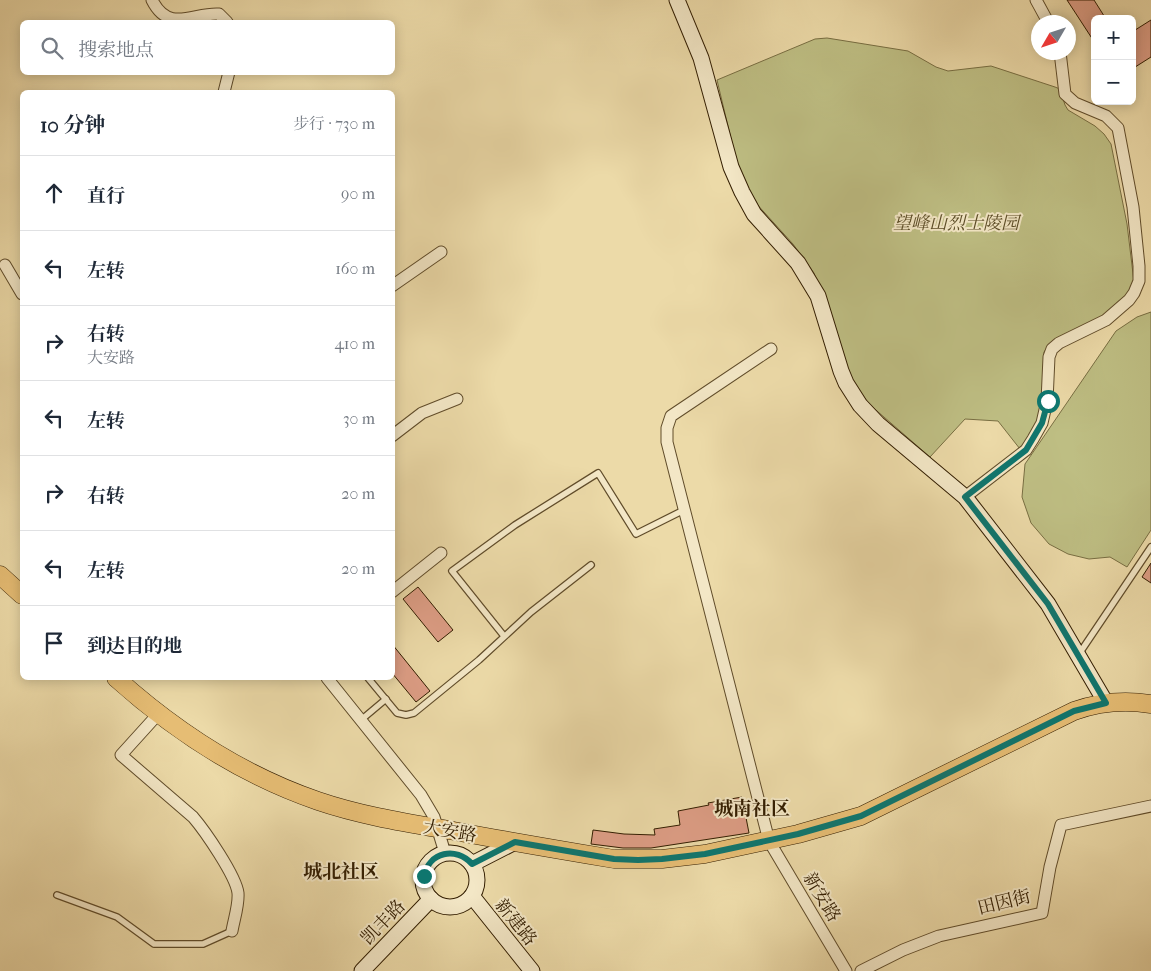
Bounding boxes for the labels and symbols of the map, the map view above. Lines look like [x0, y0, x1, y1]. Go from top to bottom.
north arrow [1031, 15, 1076, 60]
park label: 望峰山烈士陵园 [893, 213, 1022, 234]
route start [1037, 390, 1060, 413]
district label: 城南社区 [714, 798, 790, 820]
street label: 大安路 [422, 816, 478, 847]
district label: 城北社区 [303, 861, 379, 883]
route end [413, 865, 436, 888]
street label: 新安路 [799, 869, 844, 926]
street label: 田因街 [975, 886, 1033, 919]
street label: 新建路 [490, 895, 541, 950]
street label: 凯丰路 [357, 896, 410, 949]

